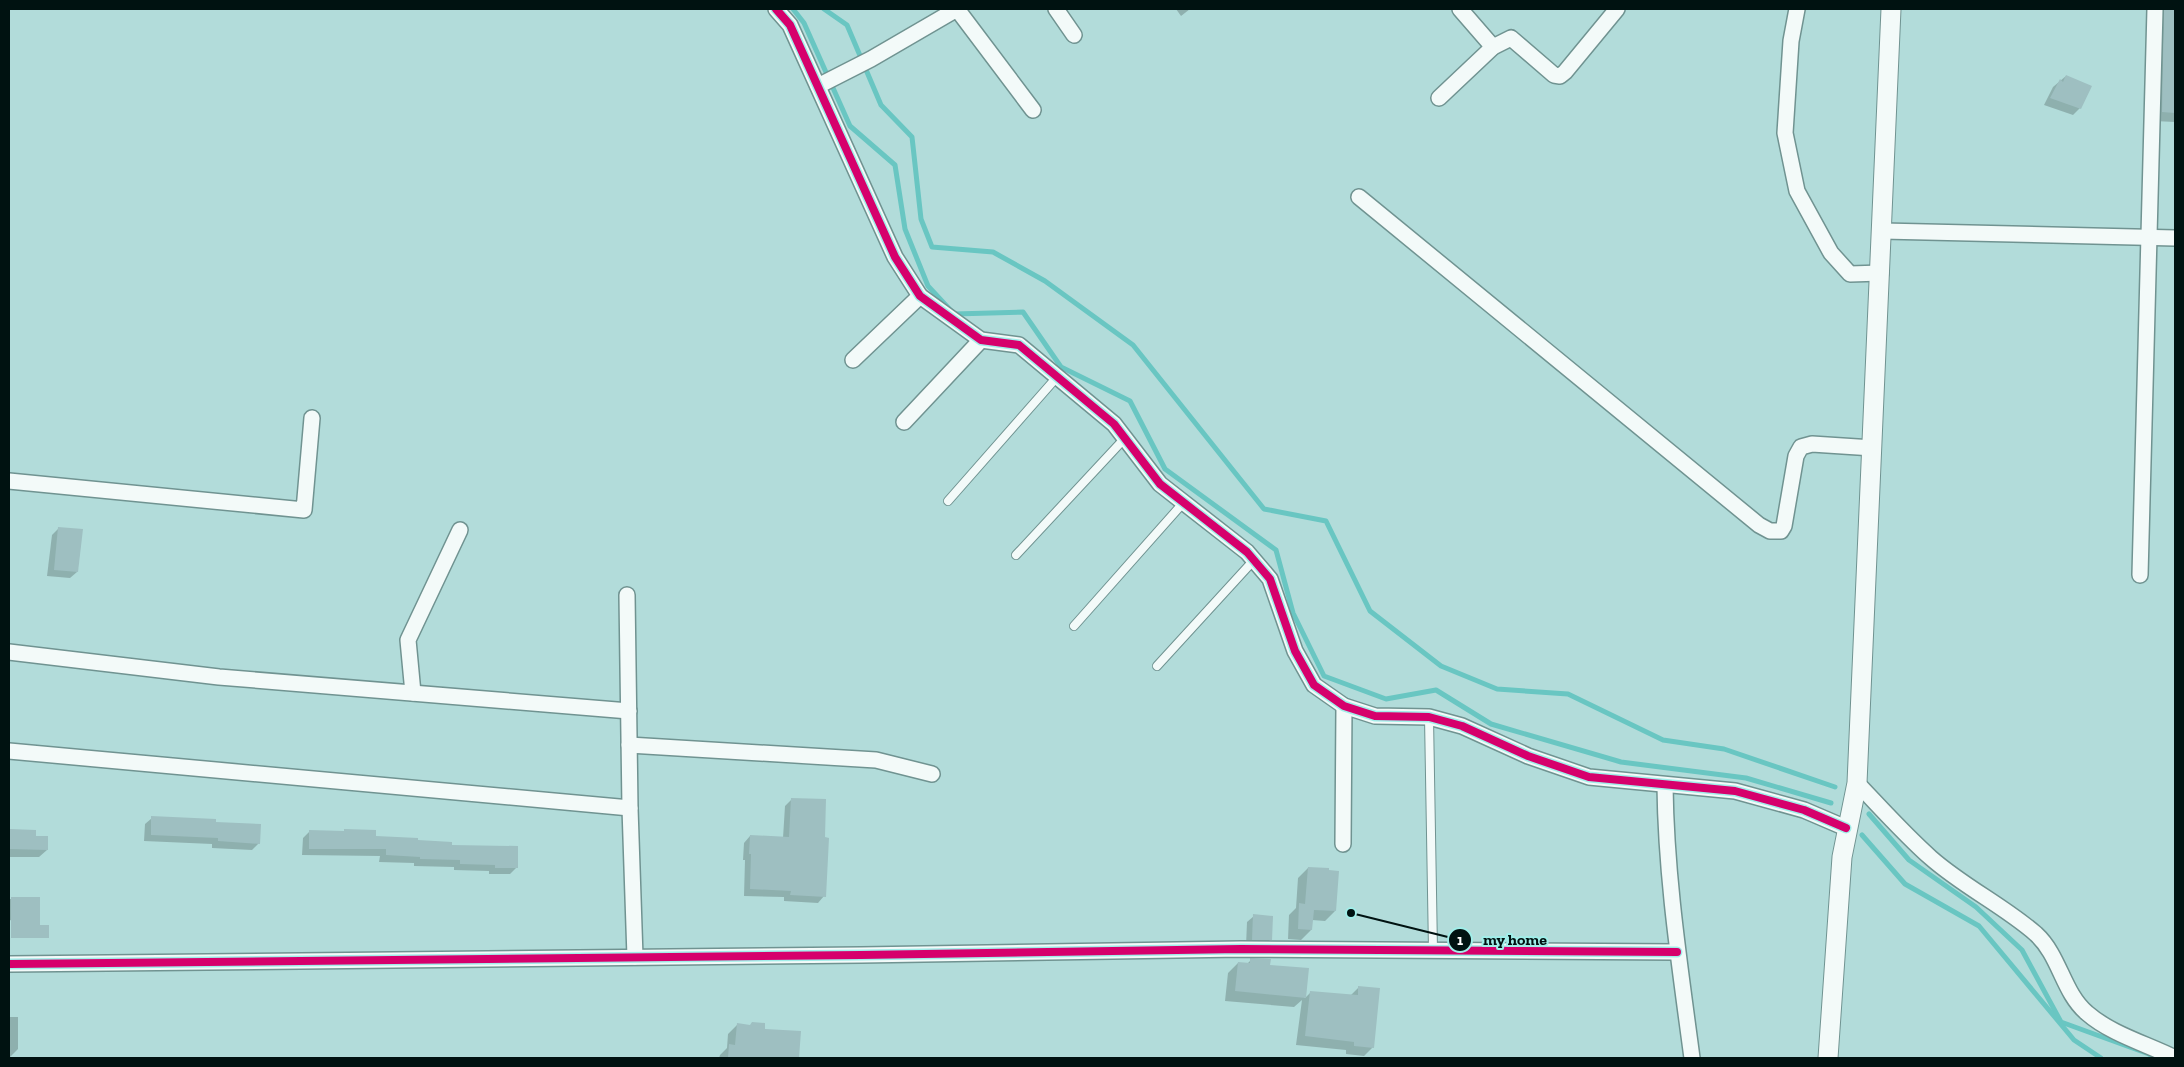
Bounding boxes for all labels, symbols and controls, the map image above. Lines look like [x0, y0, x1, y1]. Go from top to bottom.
callout: my home [1447, 924, 1557, 955]
text: my home [1483, 930, 1547, 949]
text: 1 [1457, 931, 1463, 949]

